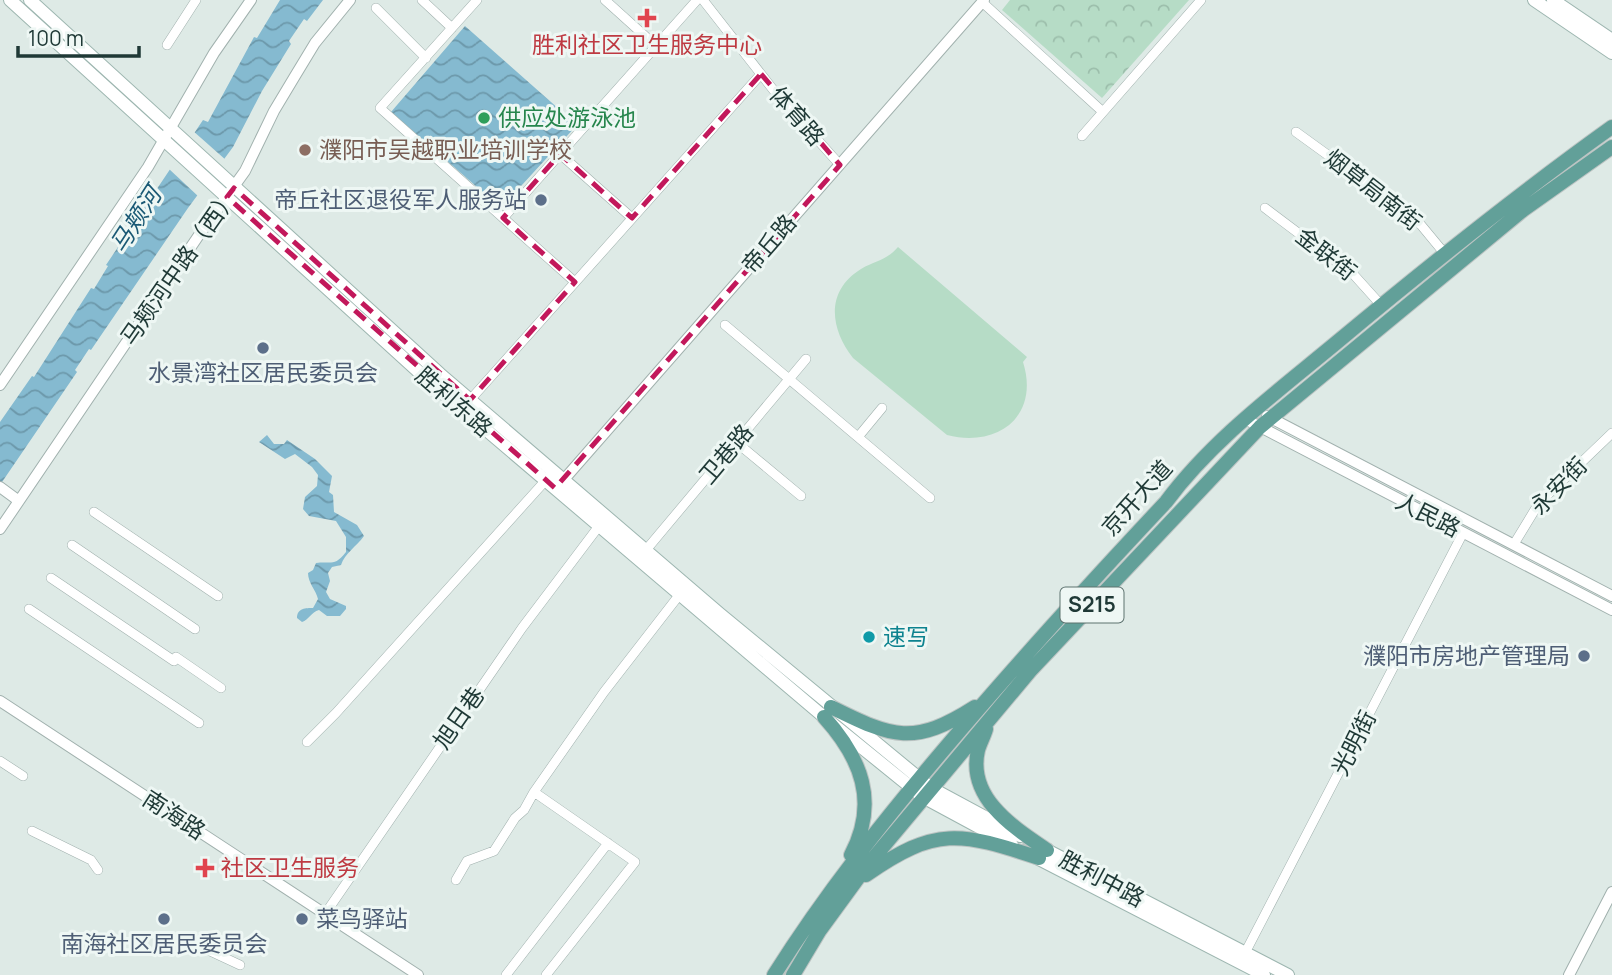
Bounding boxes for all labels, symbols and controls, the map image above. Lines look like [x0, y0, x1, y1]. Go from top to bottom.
marker: 胜利社区卫生服务中心 [637, 8, 657, 28]
scale bar [18, 14, 138, 58]
text: 100 m [28, 24, 84, 52]
place label: 胜利社区卫生服务中心 [532, 28, 762, 60]
street label: 体育路 [763, 79, 832, 152]
place label: 供应处游泳池 [498, 101, 636, 133]
marker: 供应处游泳池 [476, 110, 492, 126]
place label: 濮阳市吴越职业培训学校 [319, 133, 572, 165]
street label: 烟草局南街 [1318, 141, 1429, 237]
marker: 濮阳市吴越职业培训学校 [297, 142, 313, 158]
water label: 马颊河 [101, 177, 170, 258]
street label: 马颊河中路（西） [112, 182, 244, 351]
place label: 帝丘社区退役军人服务站 [274, 183, 527, 215]
marker: 帝丘社区退役军人服务站 [533, 192, 549, 208]
street label: 帝丘路 [734, 207, 803, 280]
street label: 金联街 [1290, 219, 1364, 287]
marker: 水景湾社区居民委员会 [255, 340, 271, 356]
place label: 水景湾社区居民委员会 [148, 356, 378, 388]
street label: 胜利东路 [409, 359, 500, 443]
street label: 卫巷路 [691, 417, 760, 490]
street label: 永安街 [1523, 449, 1594, 521]
street label: 京开大道 [1094, 452, 1179, 542]
street label: 人民路 [1390, 484, 1466, 544]
road number: S215 [1060, 588, 1124, 622]
place label: 速写 [883, 620, 929, 652]
marker: 速写 [861, 629, 877, 645]
place label: 濮阳市房地产管理局 [1363, 639, 1570, 671]
marker: 濮阳市房地产管理局 [1576, 648, 1592, 664]
street label: 旭日巷 [425, 680, 491, 755]
street label: 光明街 [1323, 705, 1383, 781]
street label: 南海路 [137, 782, 212, 846]
street label: 胜利中路 [1054, 842, 1151, 914]
place label: 社区卫生服务 [221, 851, 359, 883]
marker: 社区卫生服务 [195, 858, 215, 878]
place label: 菜鸟驿站 [316, 902, 408, 934]
marker: 南海社区居民委员会 [156, 911, 172, 927]
marker: 菜鸟驿站 [294, 911, 310, 927]
place label: 南海社区居民委员会 [61, 927, 268, 959]

